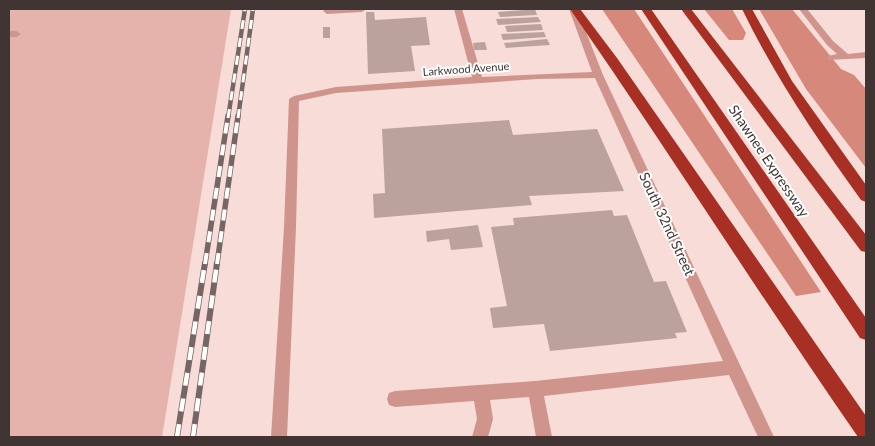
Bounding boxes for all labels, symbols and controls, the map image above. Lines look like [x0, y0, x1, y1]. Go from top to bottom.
street label: Larkwood Avenue [422, 59, 510, 78]
street label: Shawnee Expressway [726, 101, 814, 221]
street label: South 32nd Street [636, 169, 699, 278]

